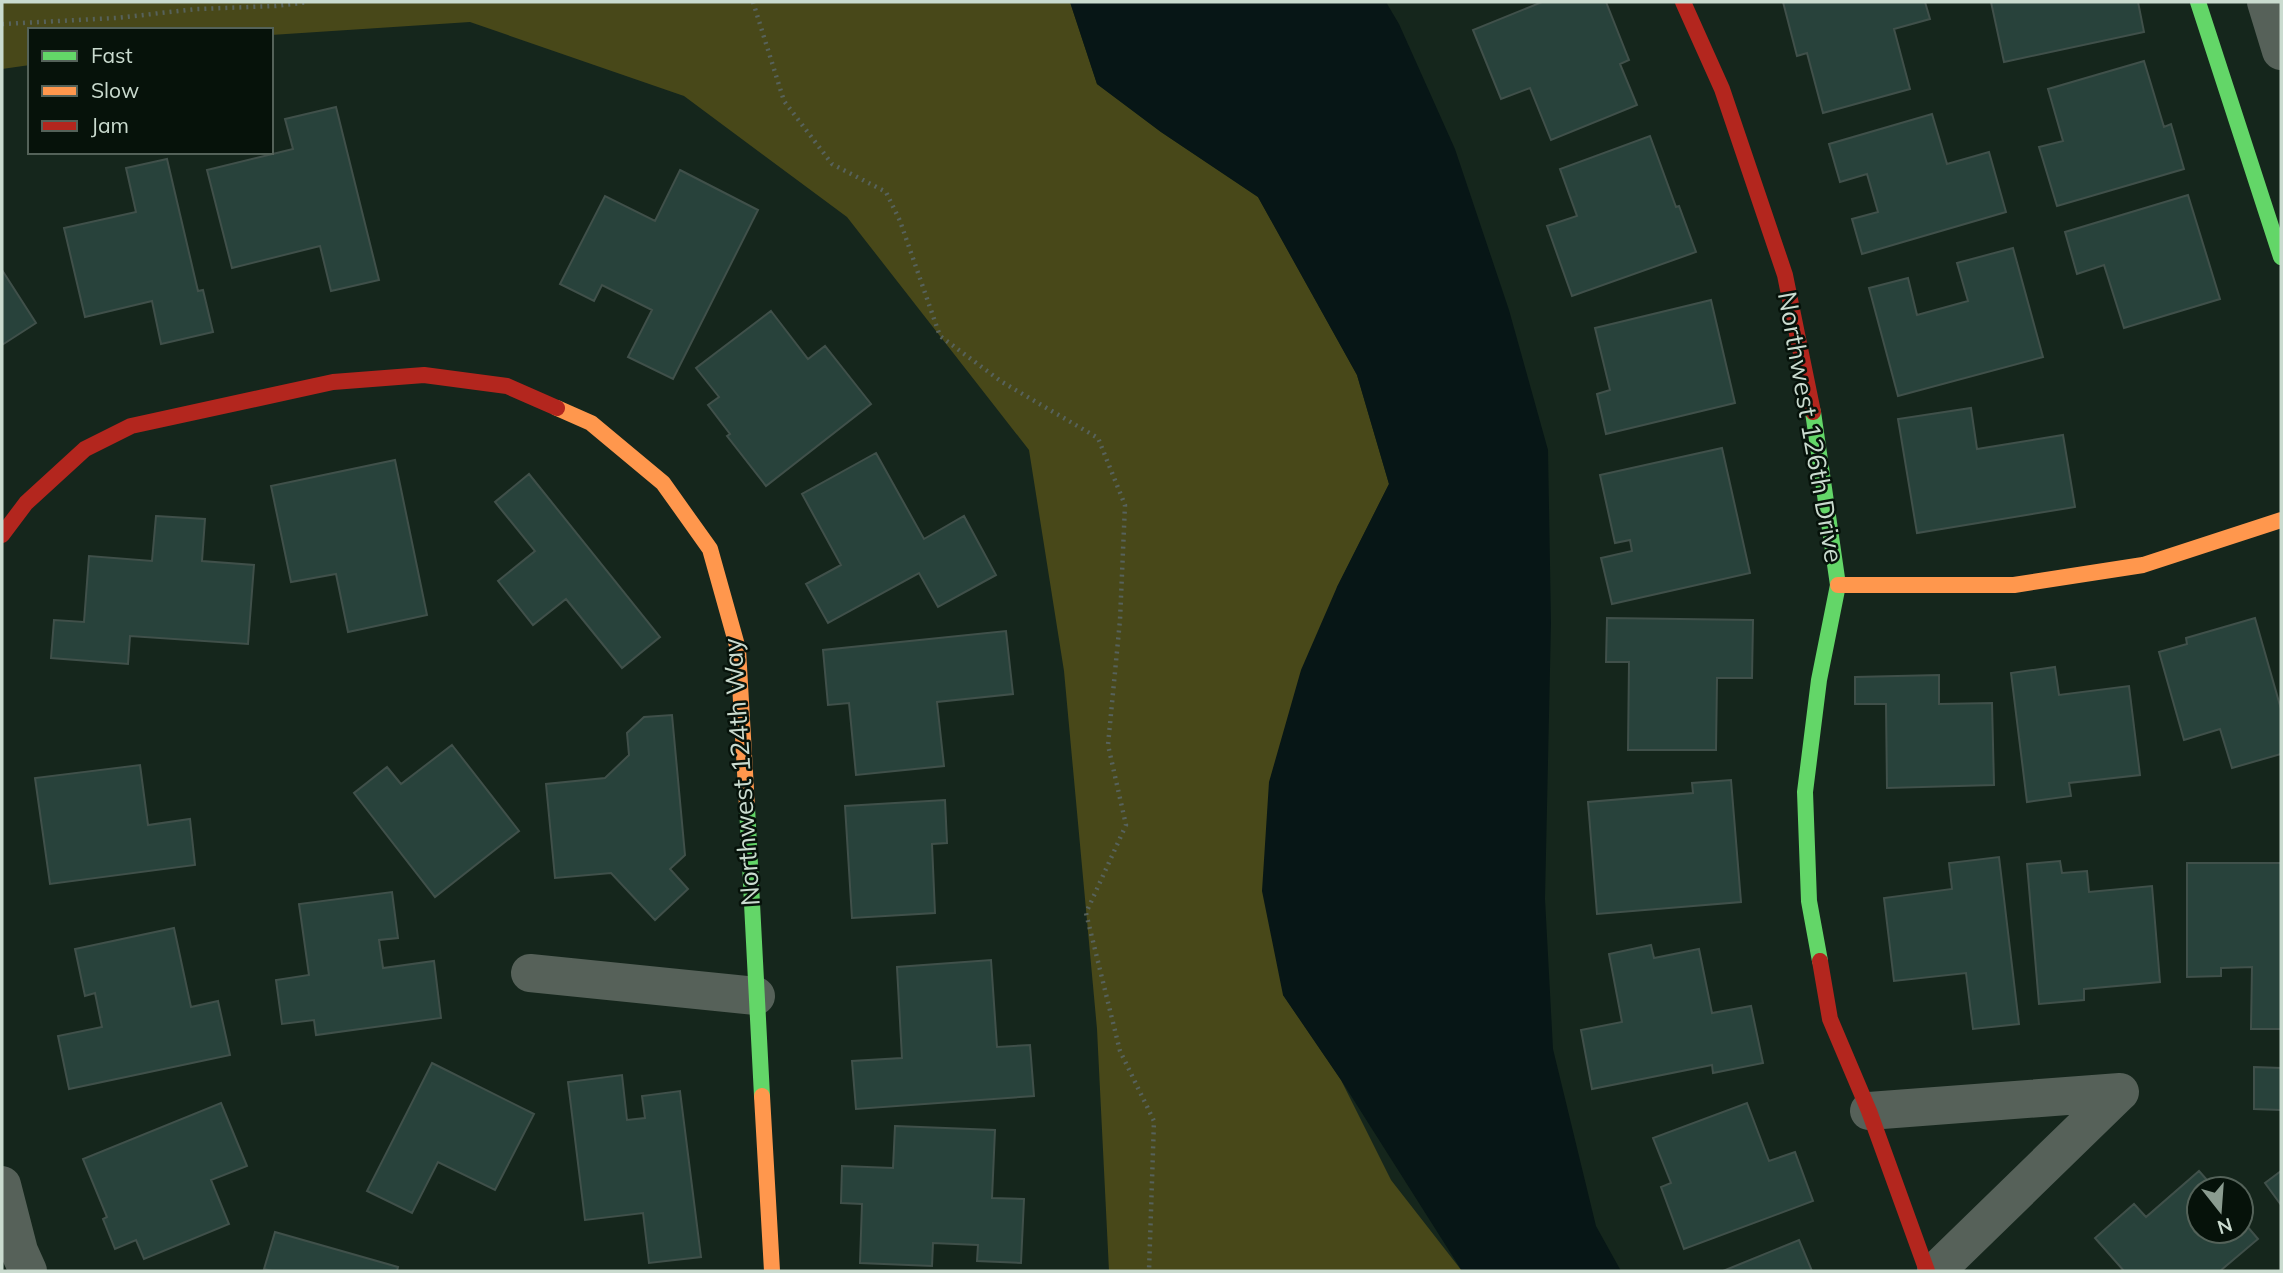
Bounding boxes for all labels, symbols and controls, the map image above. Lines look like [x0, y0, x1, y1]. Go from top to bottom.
legend [28, 28, 273, 154]
text: Fast [91, 42, 133, 68]
text: Slow [91, 77, 139, 103]
text: Jam [91, 112, 129, 138]
street label: Northwest 126th Drive [1771, 289, 1851, 565]
street label: Northwest 124th Way [715, 637, 767, 907]
north arrow [2185, 1175, 2255, 1245]
text: N [2215, 1213, 2235, 1240]

